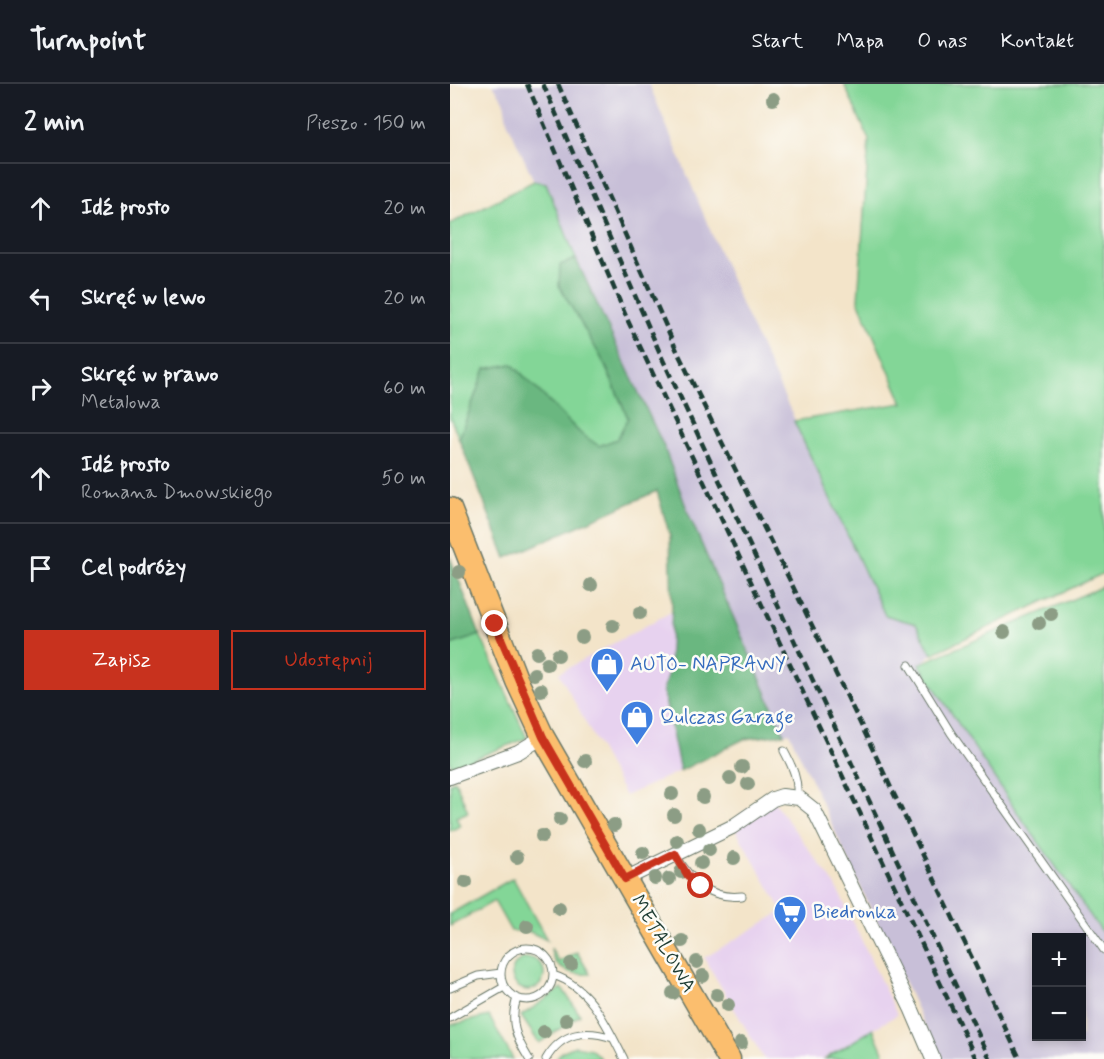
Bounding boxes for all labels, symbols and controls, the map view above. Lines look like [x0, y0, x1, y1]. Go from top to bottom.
text: Turnpoint [30, 23, 146, 60]
text: Start [751, 27, 803, 55]
text: Mapa [836, 27, 884, 55]
text: O nas [917, 27, 967, 55]
text: Kontakt [1000, 27, 1074, 55]
text: 2 min [24, 106, 85, 140]
text: Pieszo · 150 m [306, 110, 426, 137]
icon: ahead [24, 192, 57, 225]
text: Idź prosto [81, 194, 170, 222]
text: 20 m [383, 195, 426, 222]
icon: left [24, 282, 57, 315]
text: Skręć w lewo [81, 284, 206, 312]
text: 20 m [383, 285, 426, 312]
text: Skręć w prawo [81, 361, 218, 389]
icon: right [24, 372, 57, 405]
text: 60 m [383, 375, 426, 402]
text: Metalowa [81, 389, 161, 416]
text: Idź prosto [81, 451, 170, 479]
icon: ahead [24, 462, 57, 495]
text: 50 m [381, 465, 426, 492]
text: Romana Dmowskiego [81, 479, 273, 506]
icon: arrive [24, 552, 57, 585]
text: Cel podróży [81, 554, 186, 582]
route end [481, 610, 507, 636]
button: Zapisz [24, 630, 219, 690]
button: Udostępnij [231, 630, 426, 690]
shop icon: AUTO- NAPRAWY [589, 646, 625, 693]
place label: AUTO- NAPRAWY [630, 651, 786, 678]
shop icon: Qulczas Garage [619, 699, 655, 746]
place label: Qulczas Garage [660, 704, 793, 733]
route start [687, 872, 713, 898]
street label: METALOWA [624, 890, 702, 998]
supermarket icon: Biedronka [772, 894, 808, 941]
place label: Biedronka [813, 899, 897, 926]
map controls [1032, 933, 1086, 1041]
button: + [1032, 933, 1086, 987]
button: − [1032, 987, 1086, 1041]

